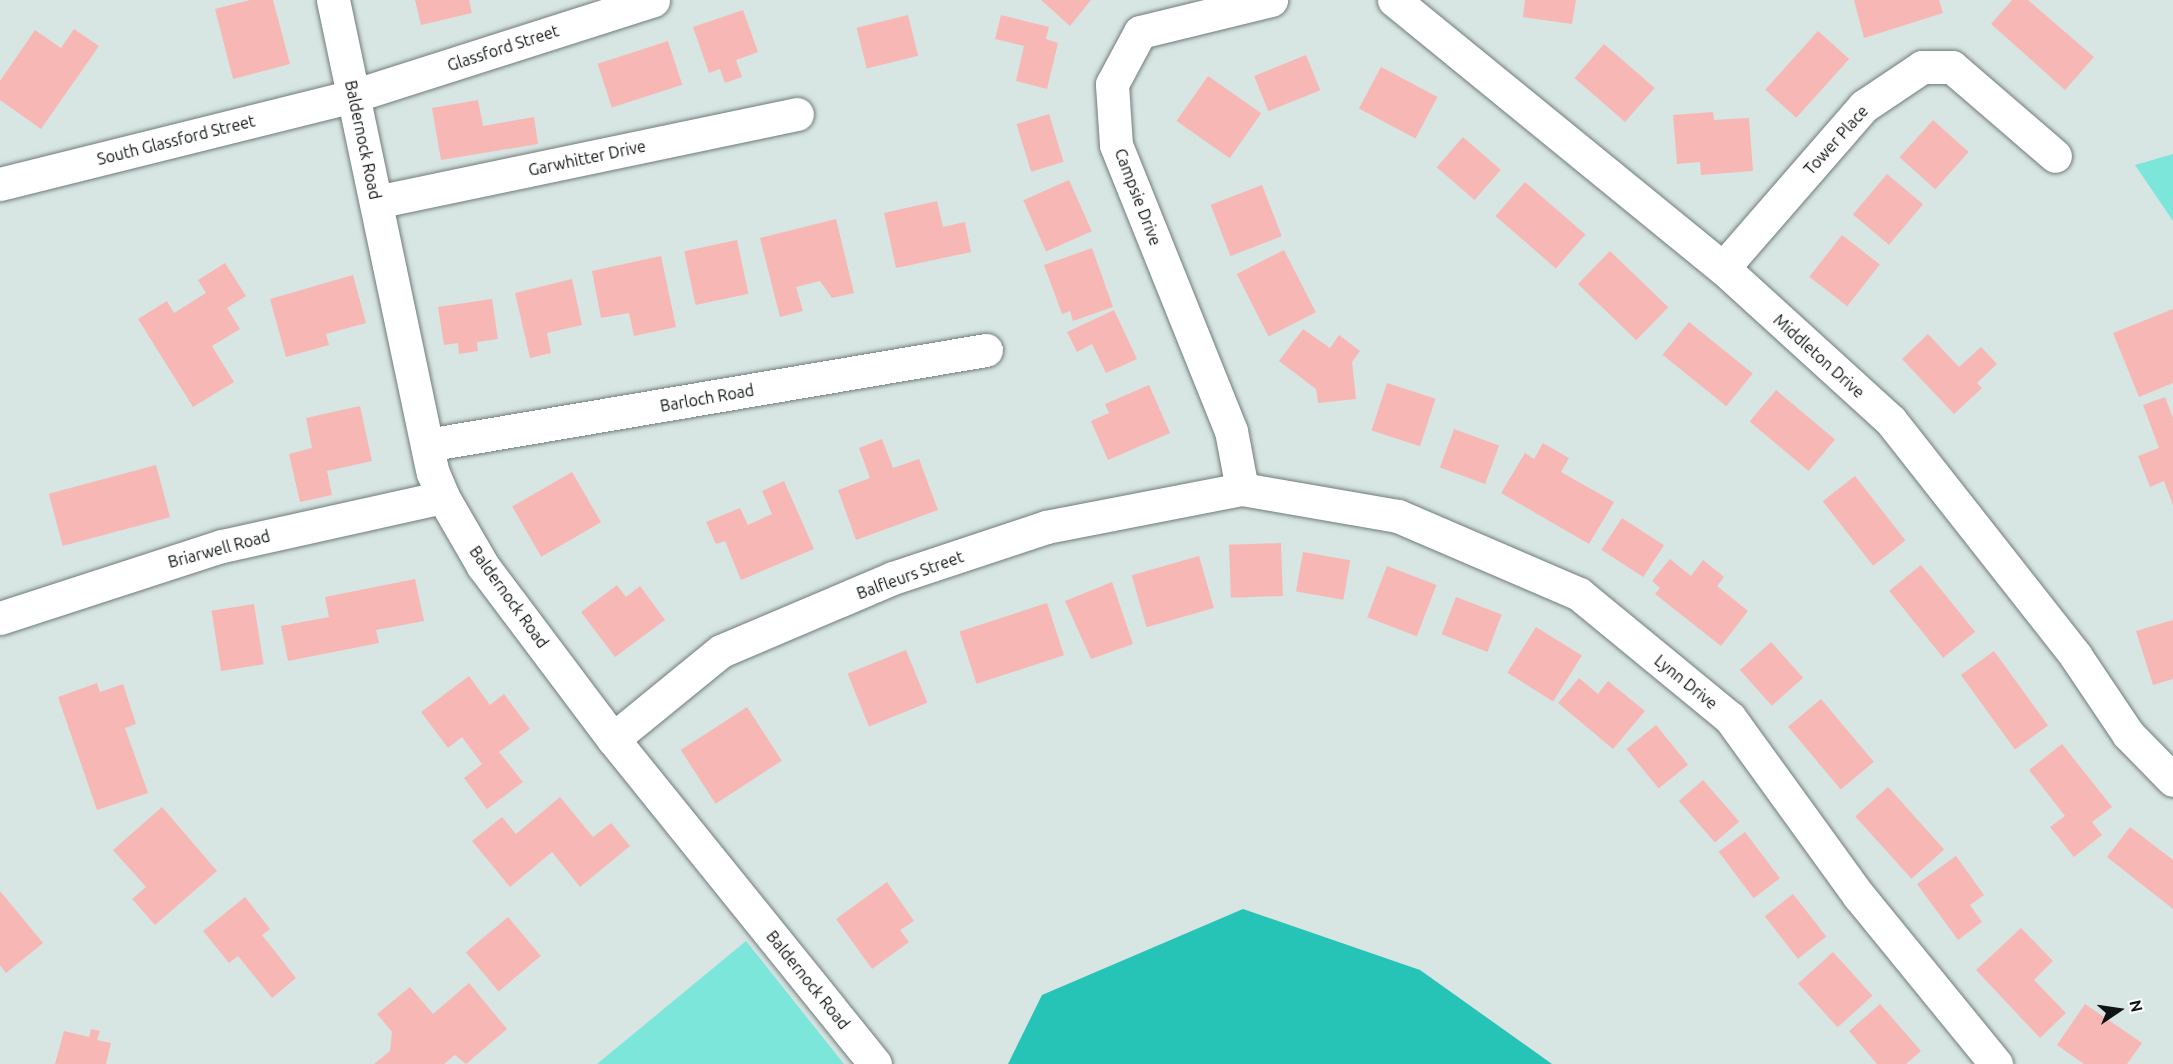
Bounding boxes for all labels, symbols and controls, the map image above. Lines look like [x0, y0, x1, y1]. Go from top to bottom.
street label: Glassford Street [445, 21, 561, 75]
street label: Baldernock Road [341, 79, 385, 201]
street label: Tower Place [1800, 101, 1872, 179]
street label: South Glassford Street [95, 111, 257, 169]
street label: Garwhitter Drive [527, 136, 647, 180]
street label: Campsie Drive [1111, 146, 1165, 248]
street label: Middleton Drive [1770, 310, 1868, 402]
street label: Barloch Road [658, 380, 756, 416]
street label: Briarwell Road [166, 526, 272, 572]
street label: Baldernock Road [466, 542, 552, 652]
street label: Balfleurs Street [854, 547, 966, 603]
street label: Lynn Drive [1651, 651, 1721, 713]
street label: Baldernock Road [762, 927, 854, 1033]
north arrow [2089, 980, 2149, 1040]
text: N [2126, 998, 2147, 1014]

